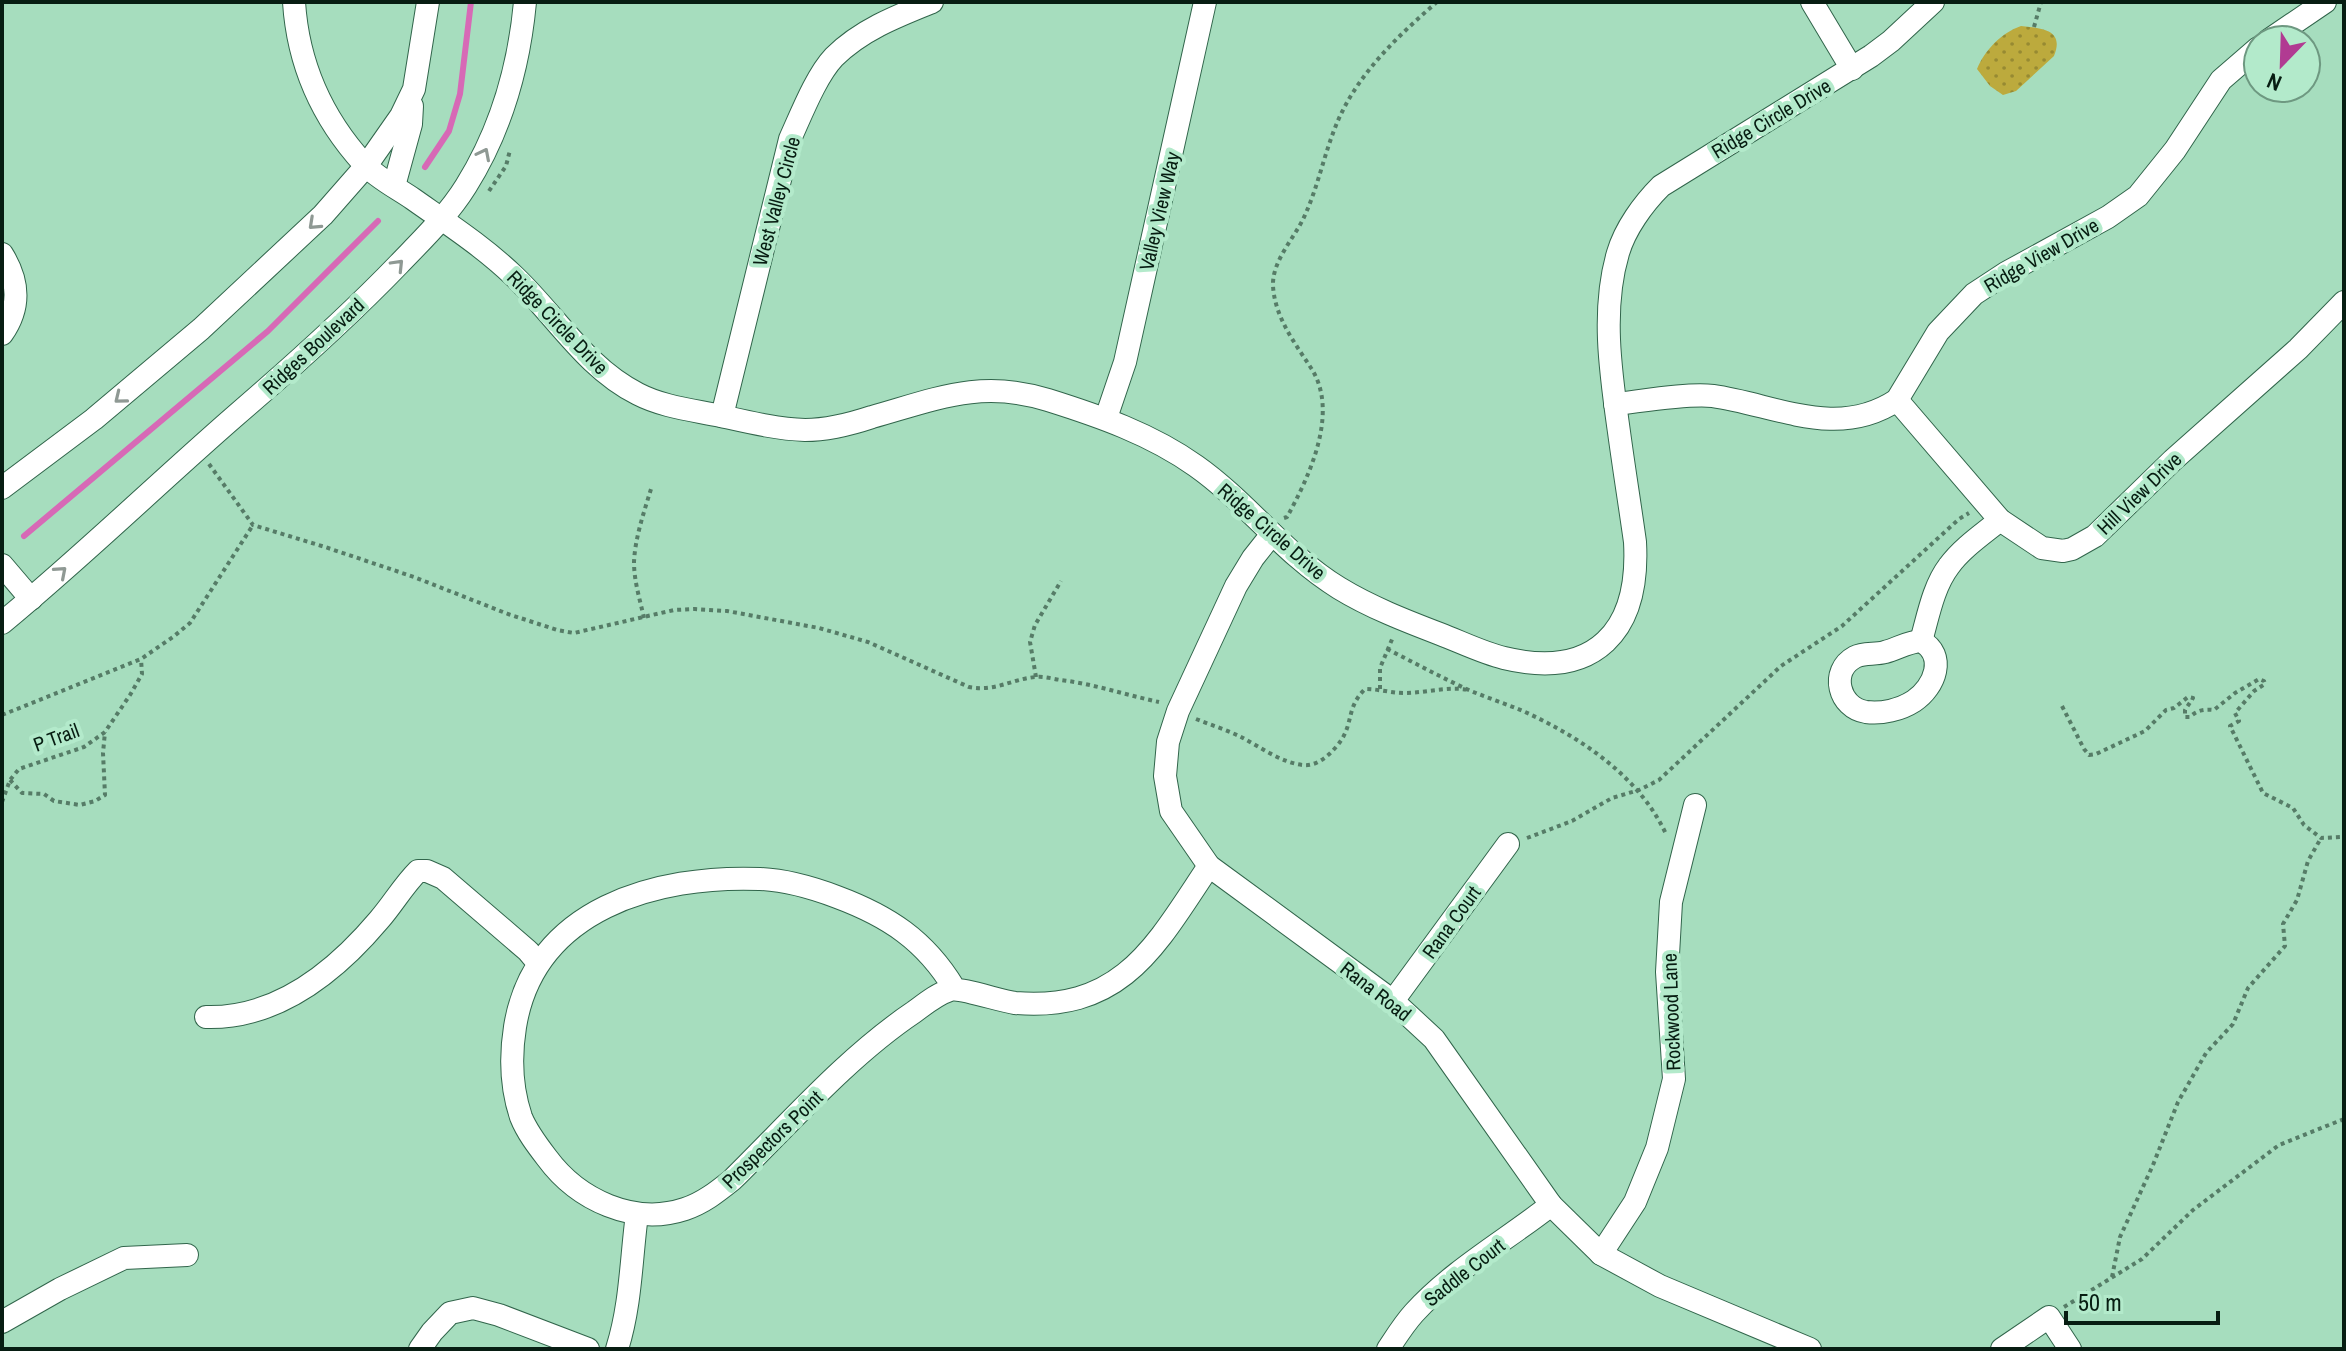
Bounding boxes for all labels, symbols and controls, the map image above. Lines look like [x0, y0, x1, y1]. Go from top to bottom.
north arrow [2242, 24, 2322, 104]
text: N [2262, 66, 2286, 99]
street label: Ridge Circle Drive [1706, 72, 1836, 164]
street label: West Valley Circle [746, 134, 806, 268]
one-way arrow [474, 147, 490, 162]
street label: Valley View Way [1132, 148, 1186, 273]
street label: Ridge View Drive [1979, 211, 2103, 299]
one-way arrow [308, 214, 323, 228]
one-way arrow [389, 260, 403, 274]
street label: Ridge Circle Drive [501, 264, 615, 380]
street label: Ridges Boulevard [256, 292, 370, 400]
one-way arrow [115, 388, 130, 402]
street label: Hill View Drive [2091, 446, 2187, 540]
street label: Ridge Circle Drive [1212, 477, 1332, 585]
one-way arrow [52, 568, 67, 582]
street label: P Trail [29, 716, 83, 758]
street label: Rana Court [1415, 880, 1487, 964]
street label: Rockwood Lane [1655, 953, 1687, 1071]
street label: Rana Road [1335, 955, 1417, 1027]
street label: Prospectors Point [716, 1084, 829, 1194]
street label: Saddle Court [1418, 1232, 1510, 1312]
scale bar [2066, 1275, 2218, 1325]
text: 50 m [2078, 1286, 2122, 1318]

